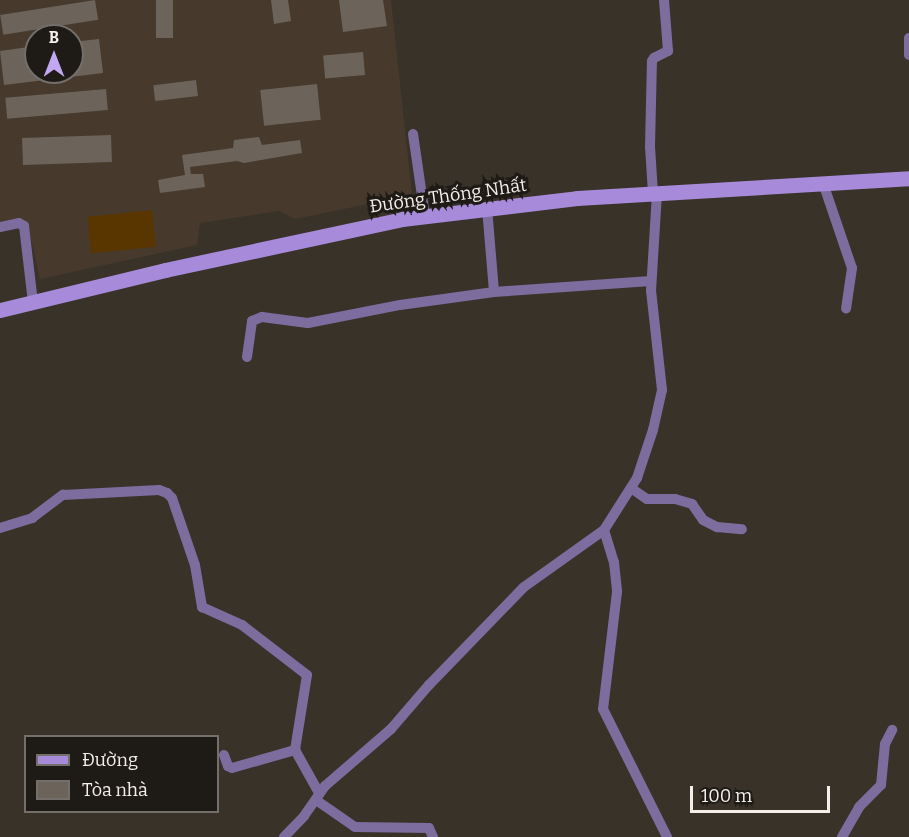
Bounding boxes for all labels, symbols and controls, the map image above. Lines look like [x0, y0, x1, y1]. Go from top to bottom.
north arrow [24, 24, 84, 84]
text: B [49, 28, 59, 47]
street label: Đường Thống Nhất [368, 174, 528, 218]
legend [24, 735, 219, 813]
text: Đường [82, 749, 138, 771]
scale bar [693, 774, 832, 812]
text: Tòa nhà [82, 779, 148, 801]
text: 100 m [701, 785, 752, 807]

